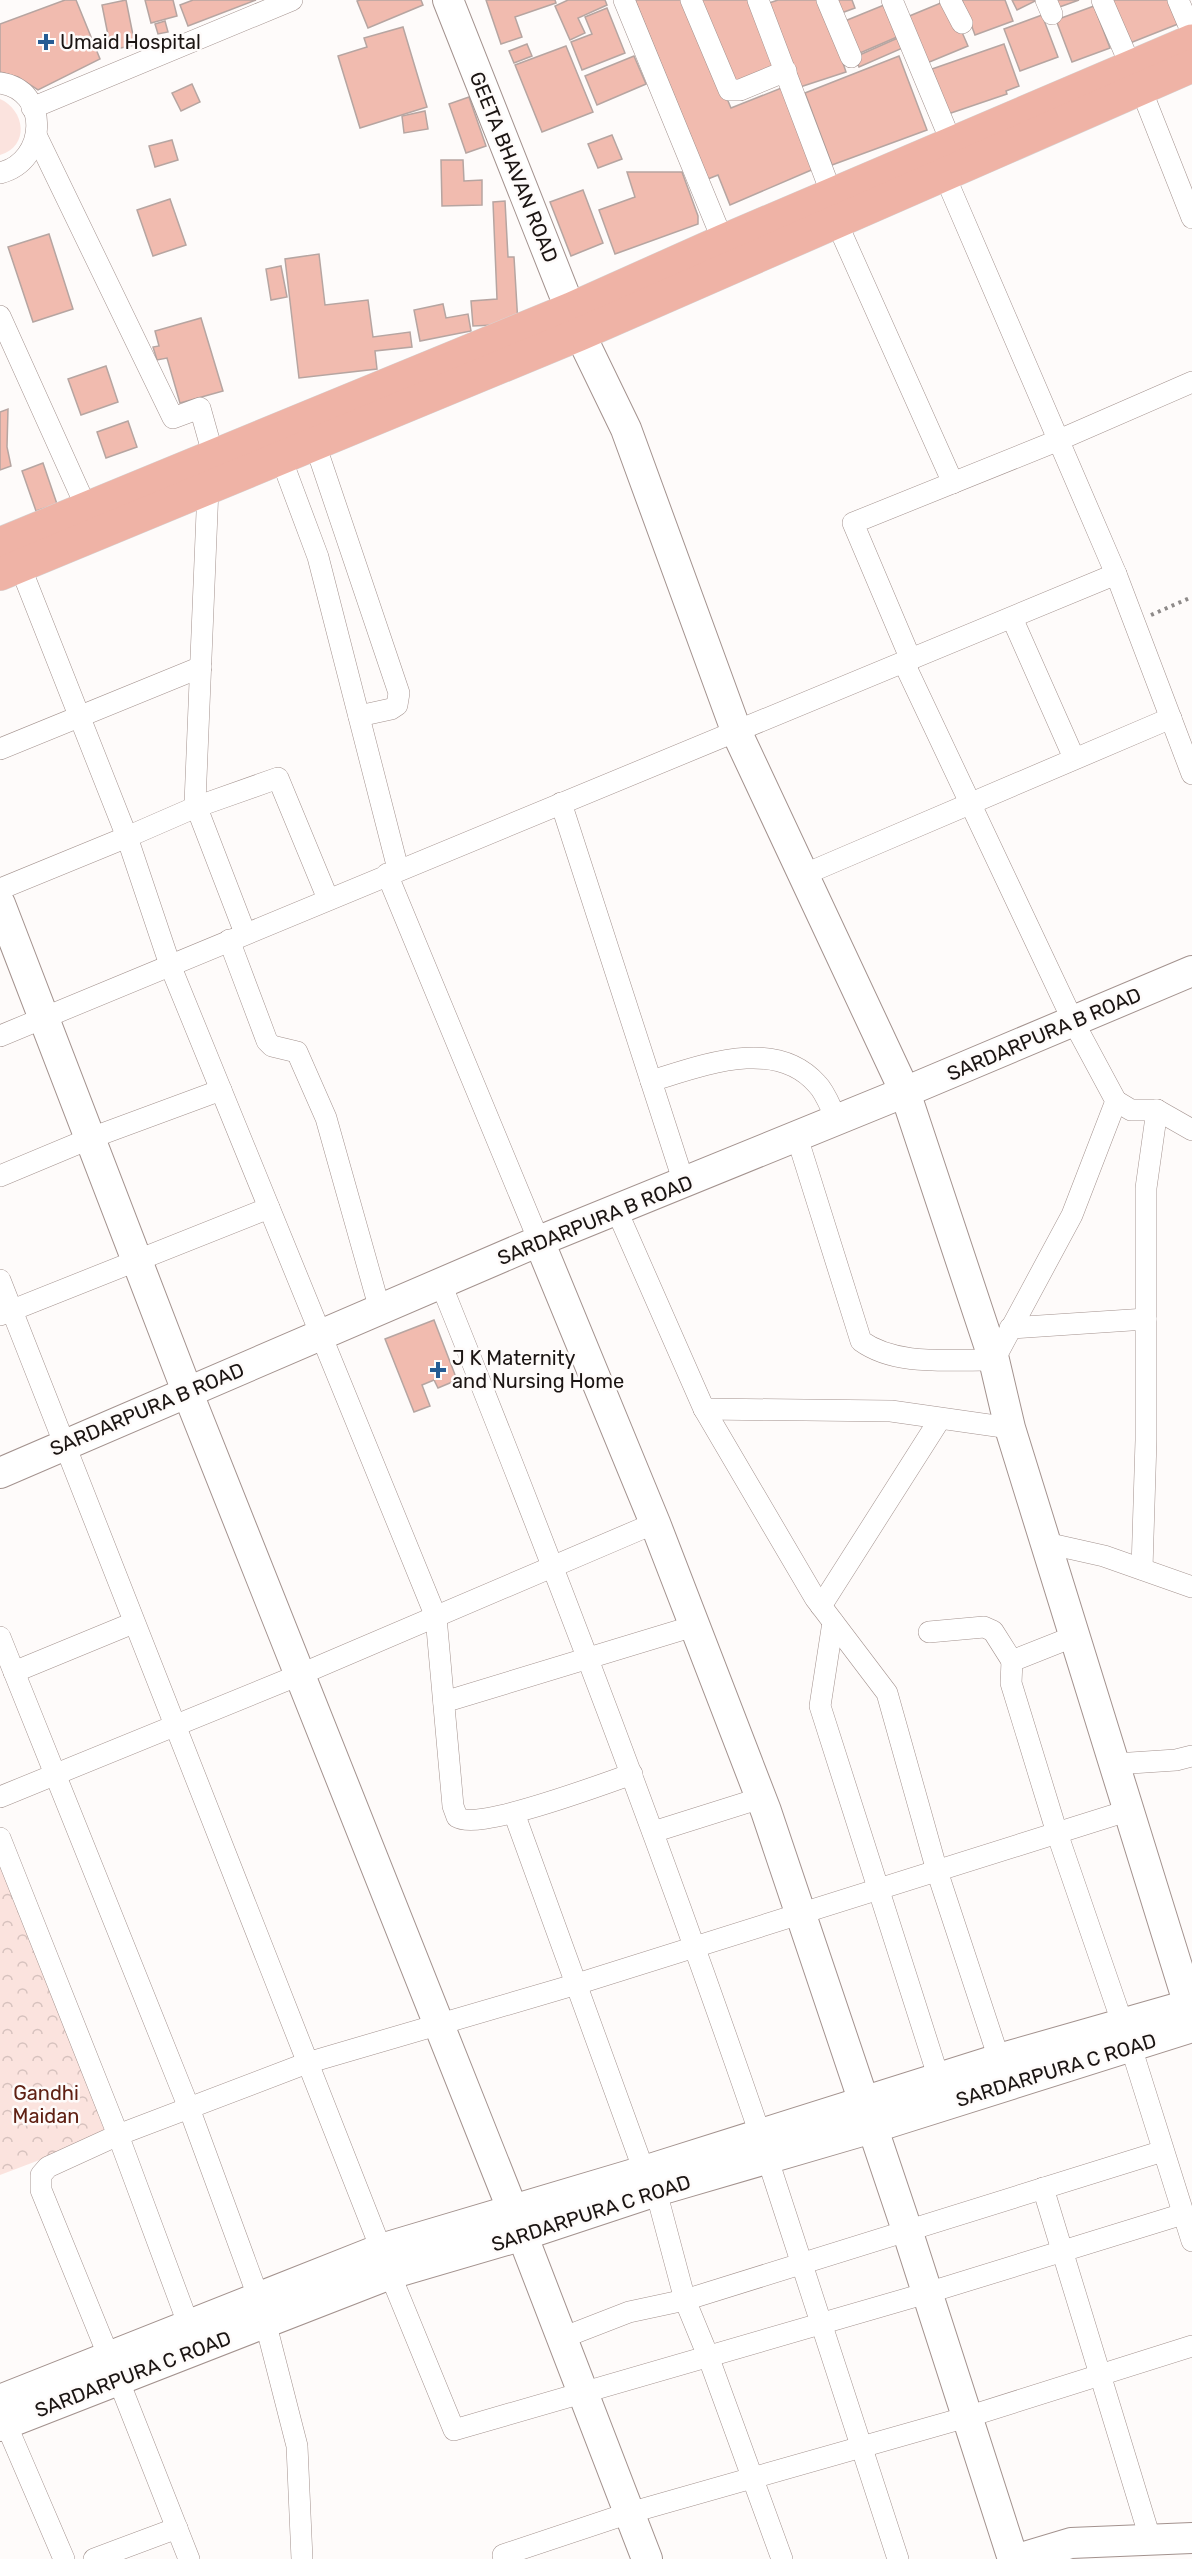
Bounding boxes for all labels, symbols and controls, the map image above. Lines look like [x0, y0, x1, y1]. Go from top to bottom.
place label: Umaid Hospital [60, 30, 201, 54]
marker: Umaid Hospital [37, 33, 55, 51]
street label: GEETA BHAVAN ROAD [465, 68, 563, 266]
street label: SARDARPURA B ROAD [943, 982, 1145, 1086]
street label: SARDARPURA B ROAD [494, 1170, 696, 1270]
place label: J K Maternity and Nursing Home [452, 1346, 624, 1393]
street label: SARDARPURA B ROAD [46, 1357, 248, 1461]
marker: J K Maternity and Nursing Home [429, 1361, 447, 1379]
street label: SARDARPURA C ROAD [953, 2028, 1159, 2112]
park label: Gandhi Maidan [13, 2081, 79, 2128]
street label: SARDARPURA C ROAD [488, 2169, 694, 2257]
street label: SARDARPURA C ROAD [31, 2325, 235, 2423]

